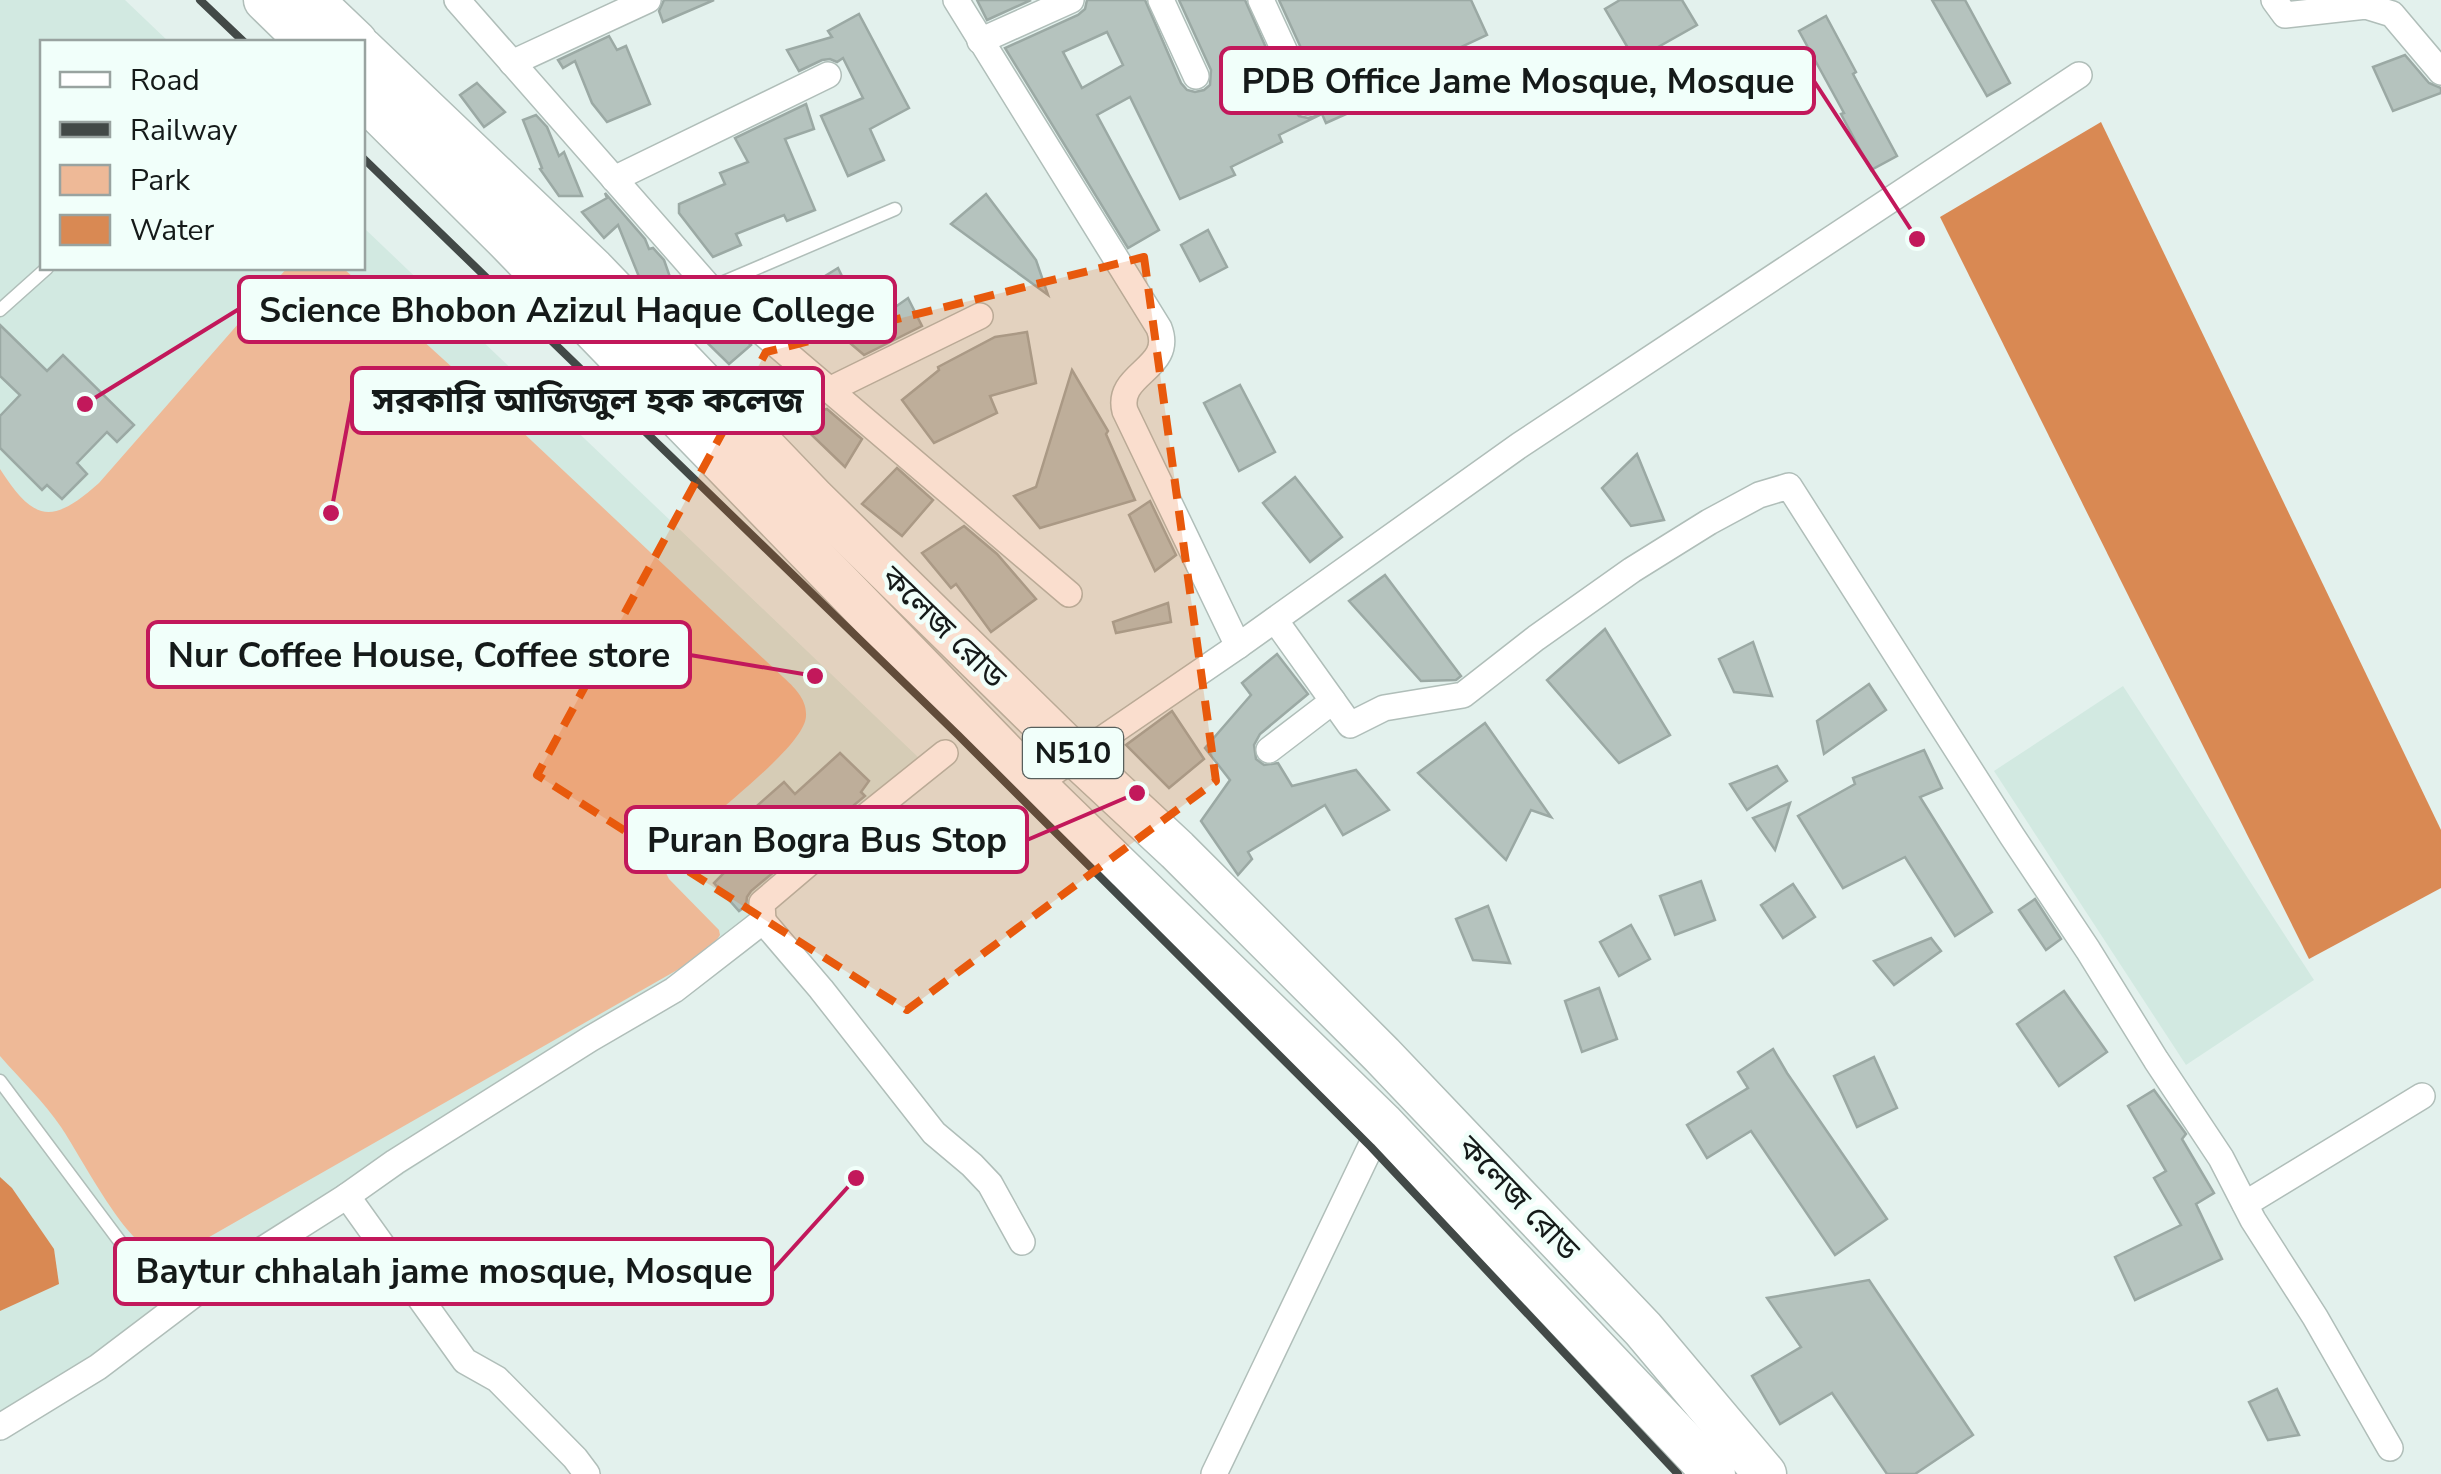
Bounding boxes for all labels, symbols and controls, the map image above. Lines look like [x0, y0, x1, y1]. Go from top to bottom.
legend [40, 40, 365, 270]
callout: PDB Office Jame Mosque, Mosque [1221, 48, 1814, 113]
text: PDB Office Jame Mosque, Mosque [1242, 58, 1794, 105]
text: Road [130, 60, 200, 101]
text: Railway [130, 110, 238, 151]
text: Park [130, 160, 191, 201]
text: Water [130, 210, 215, 251]
callout: Science Bhobon Azizul Haque College [239, 277, 895, 342]
text: Science Bhobon Azizul Haque College [259, 287, 875, 334]
callout: সরকারি আজিজুল হক কলেজ [352, 368, 823, 433]
text: সরকারি আজিজুল হক কলেজ [371, 377, 804, 424]
street label: কলেজ রোড [871, 556, 1016, 699]
callout: Nur Coffee House, Coffee store [148, 622, 690, 687]
text: Nur Coffee House, Coffee store [168, 632, 670, 679]
road number: N510 [1023, 728, 1123, 778]
callout: Puran Bogra Bus Stop [626, 807, 1027, 872]
text: Puran Bogra Bus Stop [647, 817, 1007, 864]
street label: কলেজ রোড [1447, 1126, 1590, 1271]
callout: Baytur chhalah jame mosque, Mosque [115, 1239, 772, 1304]
text: Baytur chhalah jame mosque, Mosque [135, 1248, 753, 1295]

